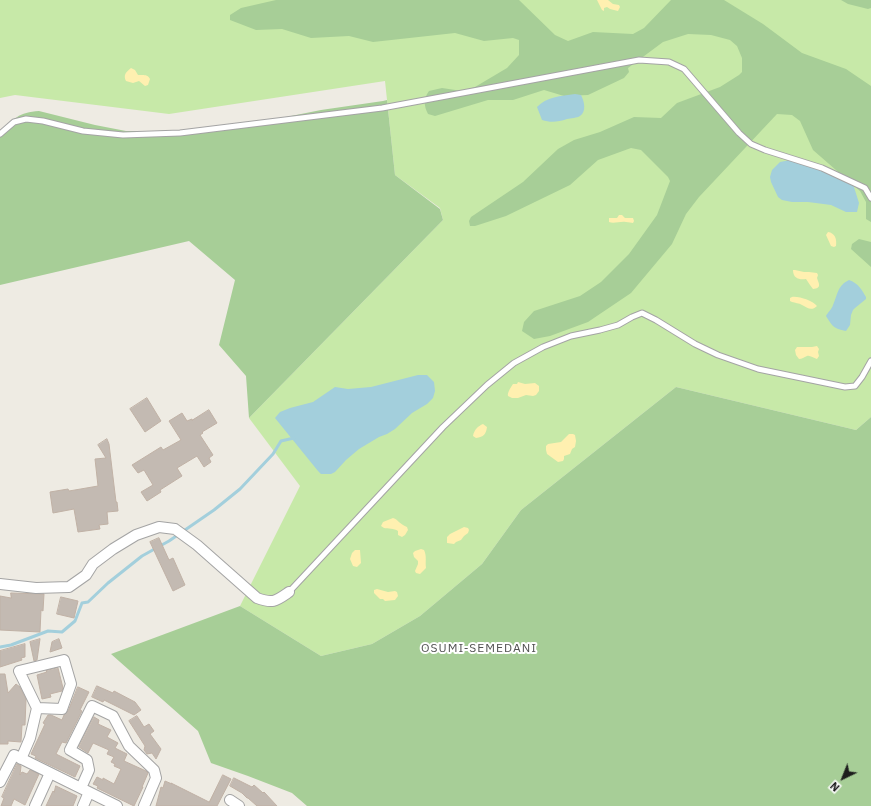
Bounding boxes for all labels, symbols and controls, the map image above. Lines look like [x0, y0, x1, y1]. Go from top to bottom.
district label: OSUMI-SEMEDANI [421, 642, 537, 656]
north arrow [823, 758, 863, 798]
text: N [827, 779, 843, 795]

